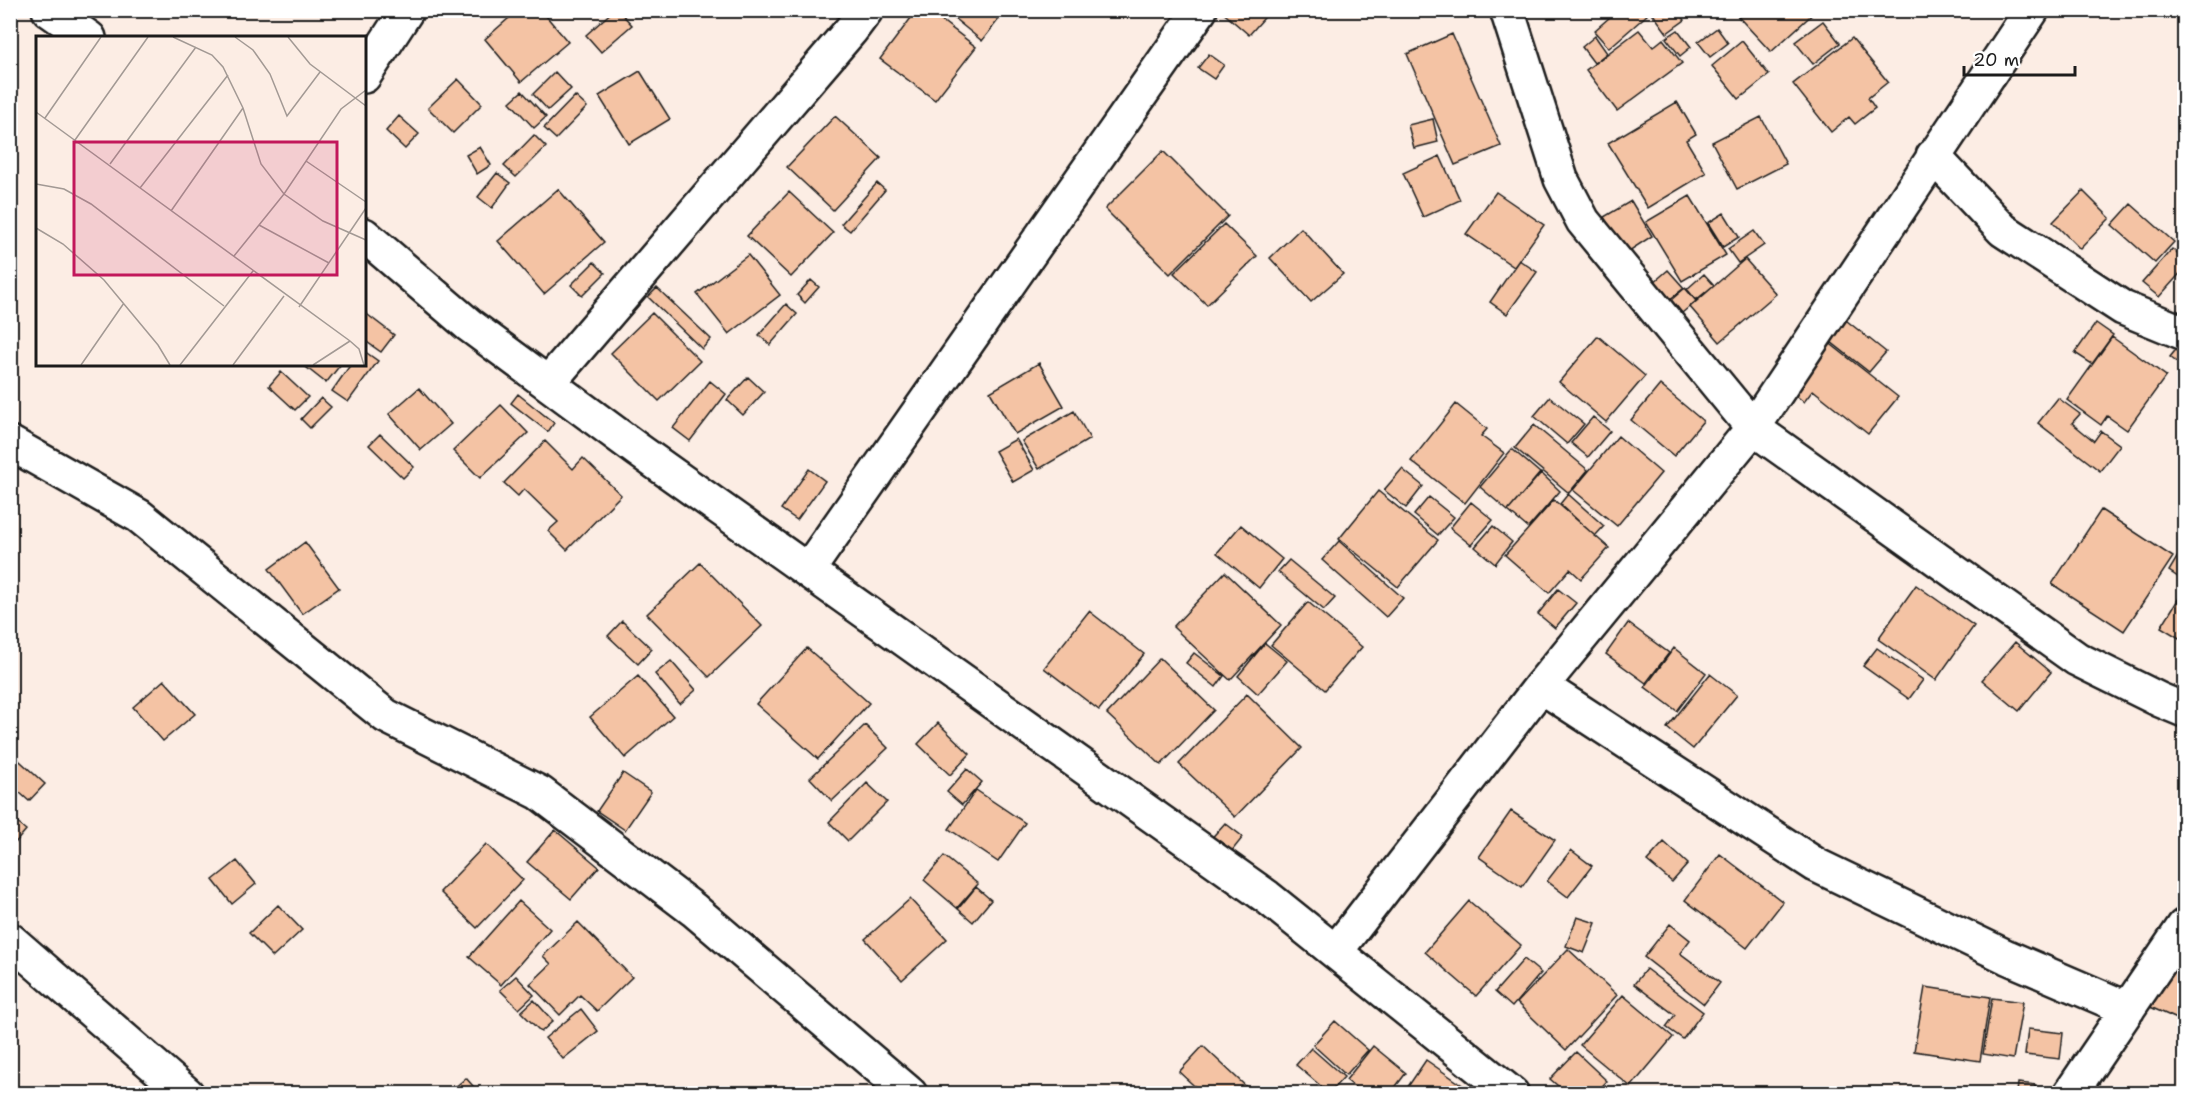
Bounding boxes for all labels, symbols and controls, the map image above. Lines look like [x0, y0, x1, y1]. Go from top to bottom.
inset map [36, 36, 366, 366]
scale bar [1964, 39, 2075, 77]
text: 20 m [1973, 48, 2019, 72]

